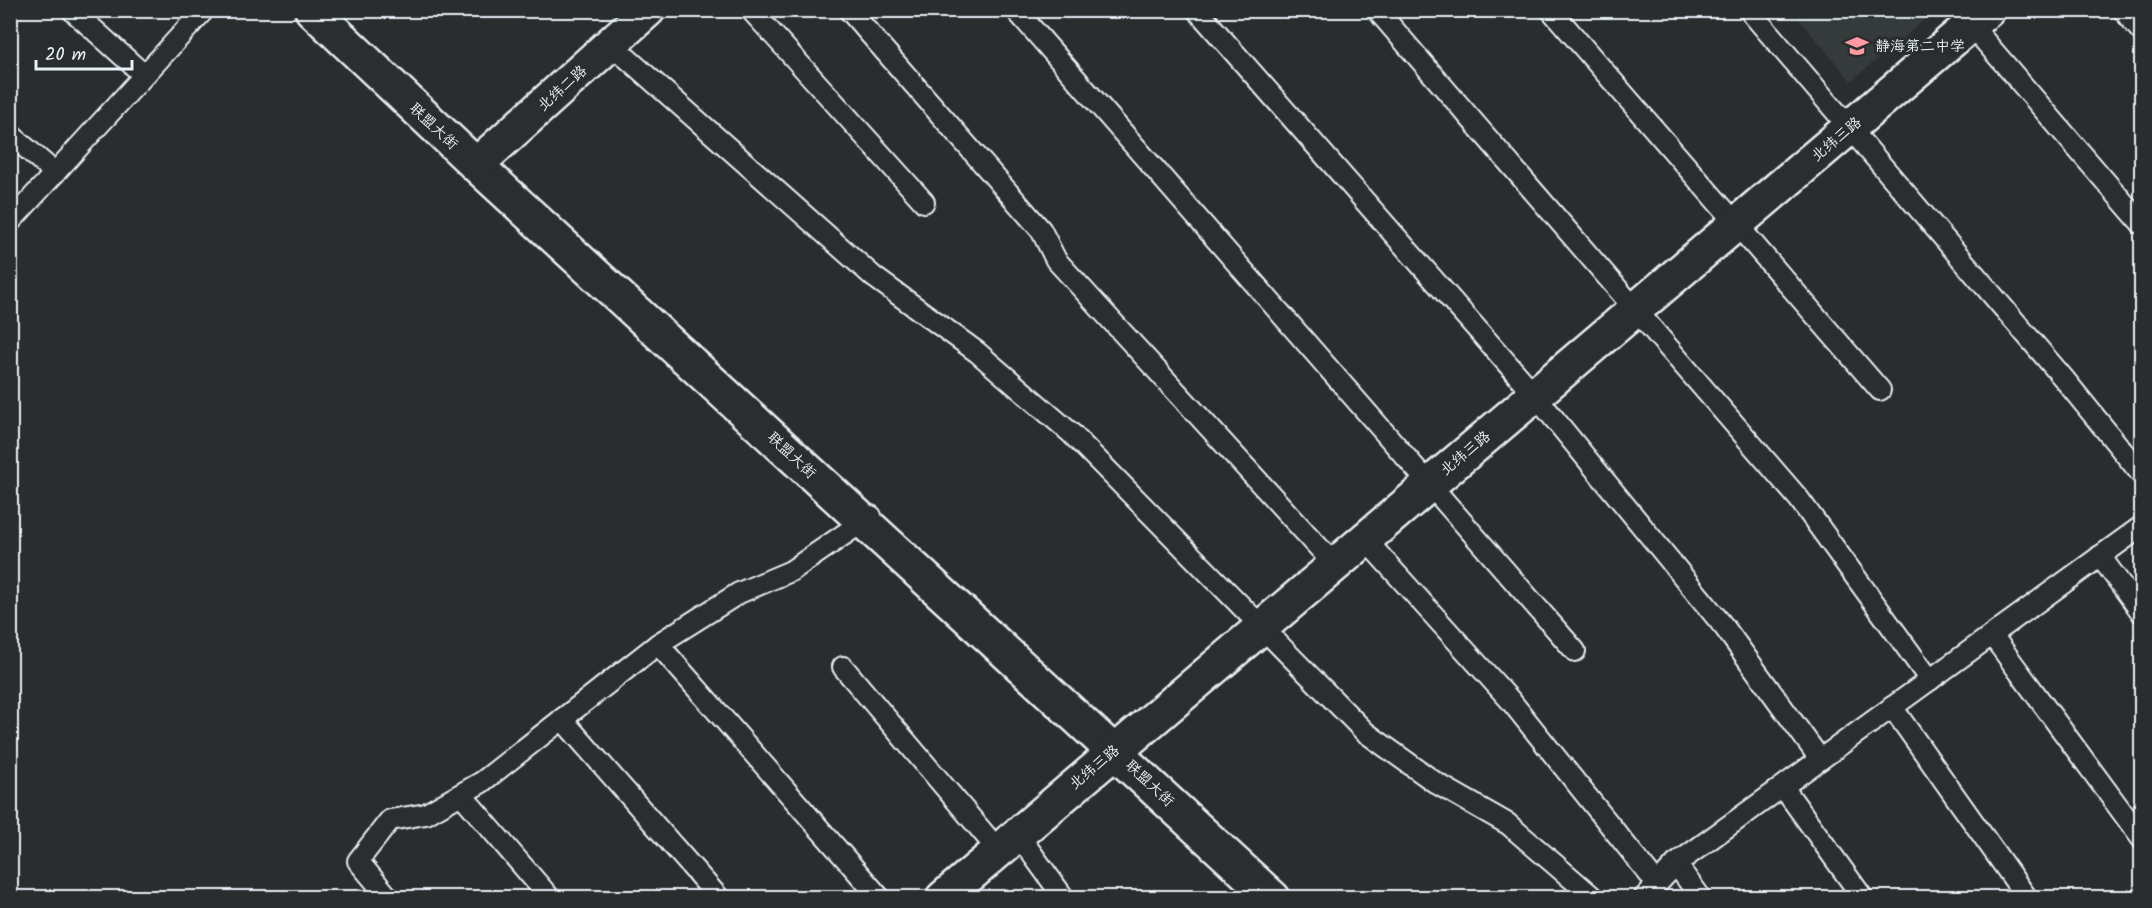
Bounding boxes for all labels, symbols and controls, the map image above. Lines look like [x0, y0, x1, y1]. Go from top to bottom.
scale bar [36, 33, 132, 71]
school or university icon: 静海第二中学 [1844, 33, 1870, 59]
place label: 静海第二中学 [1875, 35, 1965, 59]
text: 20 m [45, 41, 86, 70]
street label: 北纬二路 [532, 60, 593, 118]
street label: 联盟大街 [403, 97, 463, 156]
street label: 北纬三路 [1806, 111, 1867, 168]
street label: 北纬三路 [1435, 425, 1496, 482]
street label: 联盟大街 [761, 426, 821, 485]
street label: 北纬三路 [1064, 739, 1125, 796]
street label: 联盟大街 [1119, 754, 1179, 813]

